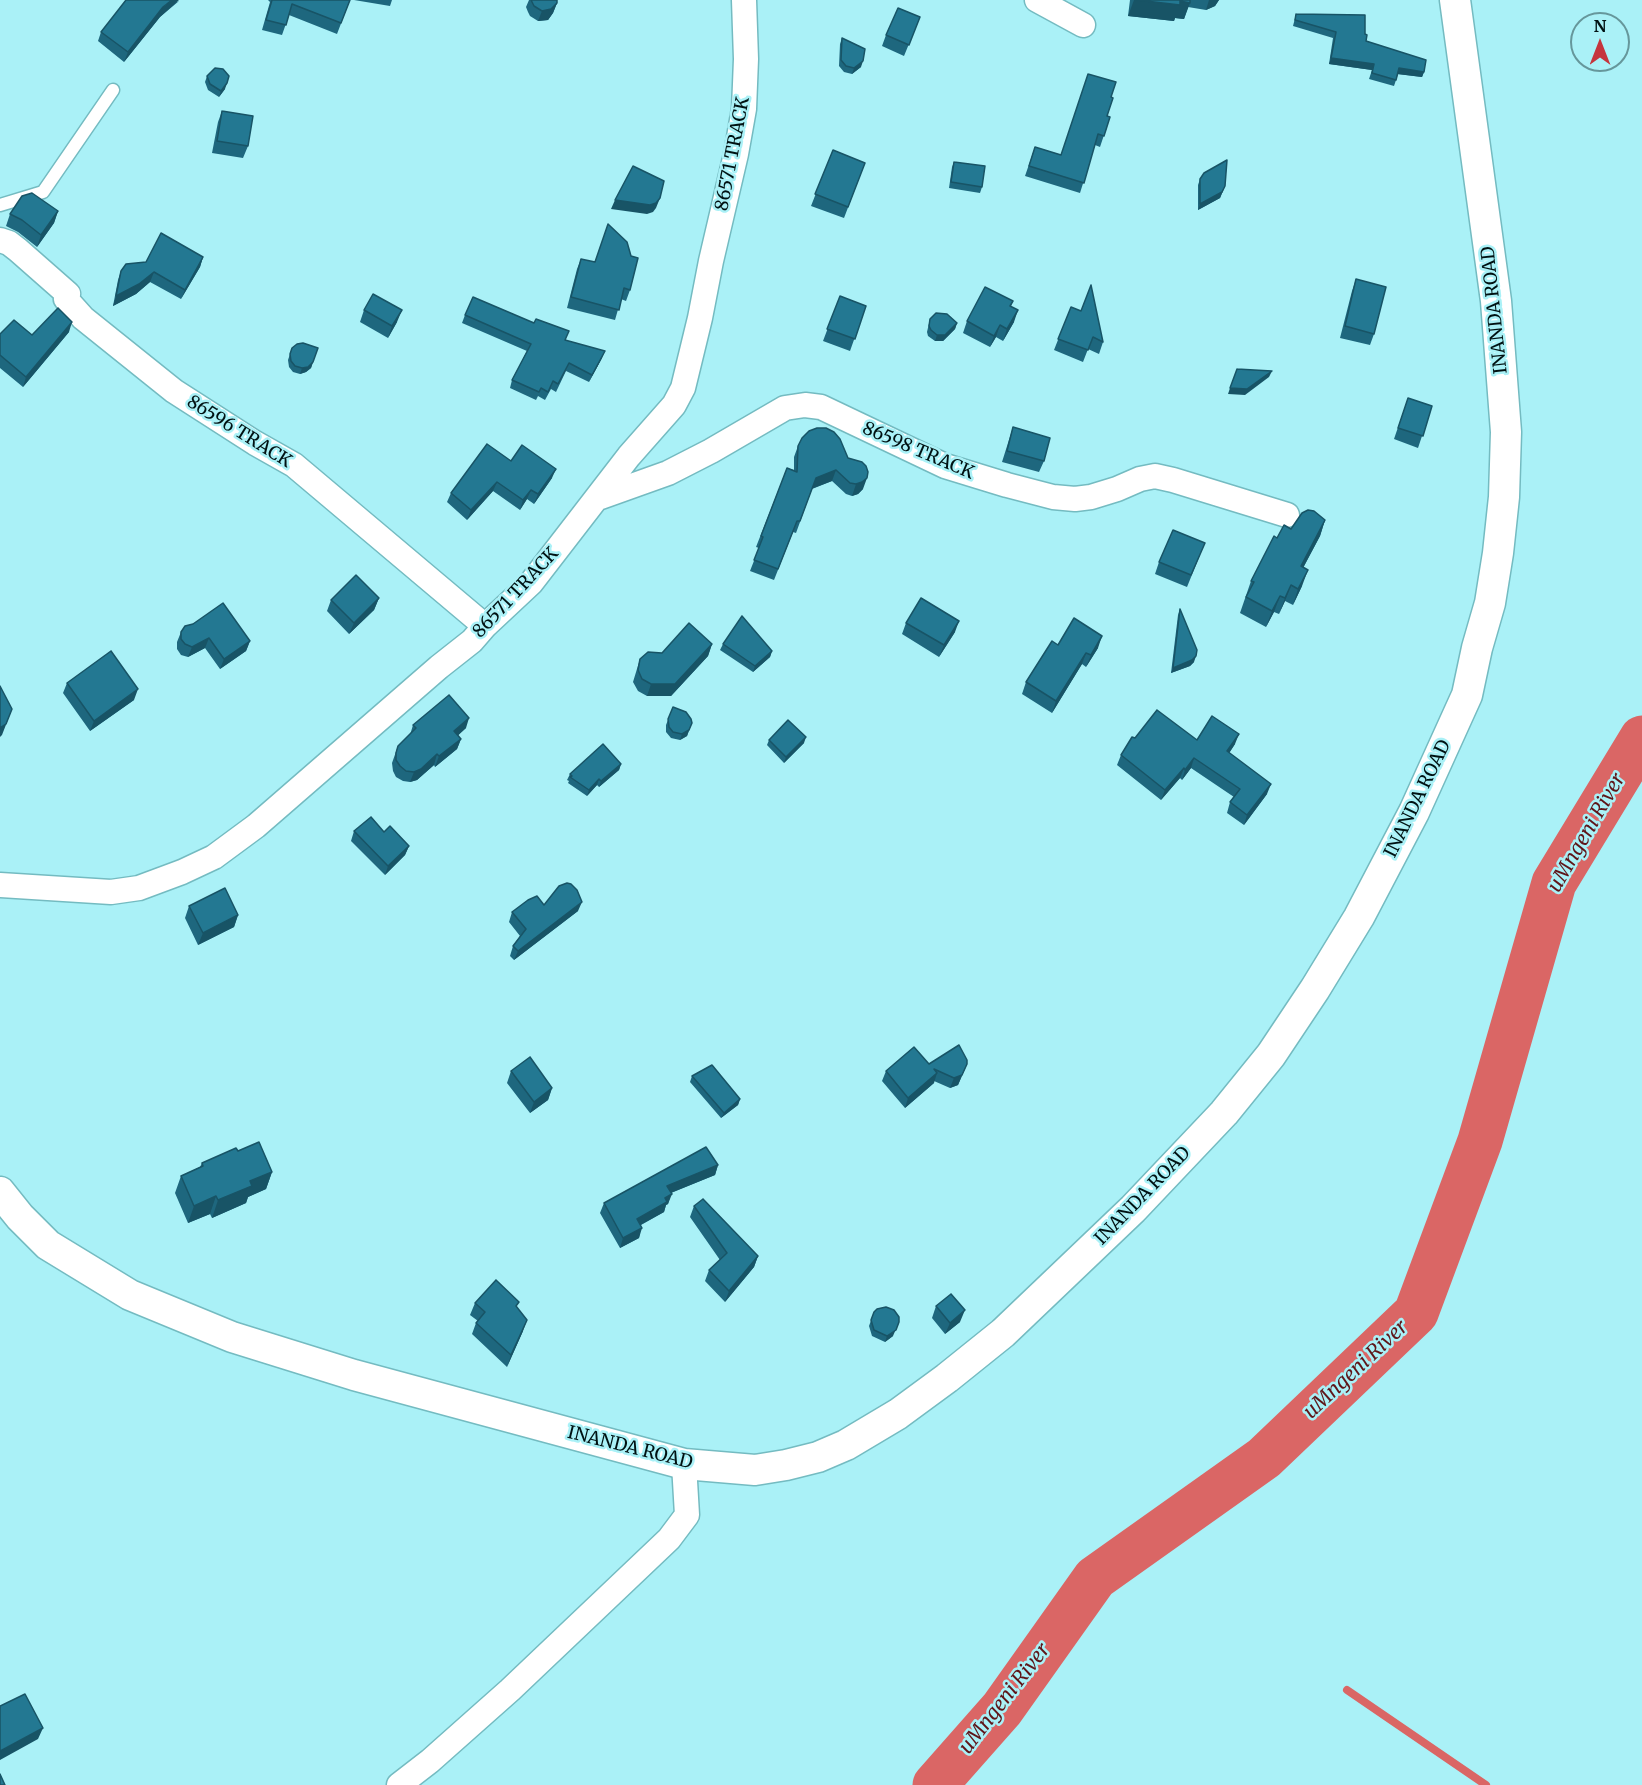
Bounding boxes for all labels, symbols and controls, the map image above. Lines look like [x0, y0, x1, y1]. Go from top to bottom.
north arrow [1570, 12, 1630, 72]
text: N [1594, 16, 1606, 36]
street label: 86571 TRACK [711, 95, 755, 213]
street label: INANDA ROAD [1478, 245, 1512, 375]
street label: 86596 TRACK [183, 391, 295, 473]
street label: 86598 TRACK [859, 418, 977, 484]
street label: 86571 TRACK [469, 543, 563, 643]
street label: INANDA ROAD [1380, 737, 1456, 861]
water label: uMngeni River [1543, 769, 1631, 897]
street label: INANDA ROAD [1091, 1142, 1195, 1250]
water label: uMngeni River [1299, 1316, 1413, 1424]
street label: INANDA ROAD [565, 1422, 695, 1474]
water label: uMngeni River [955, 1639, 1055, 1759]

